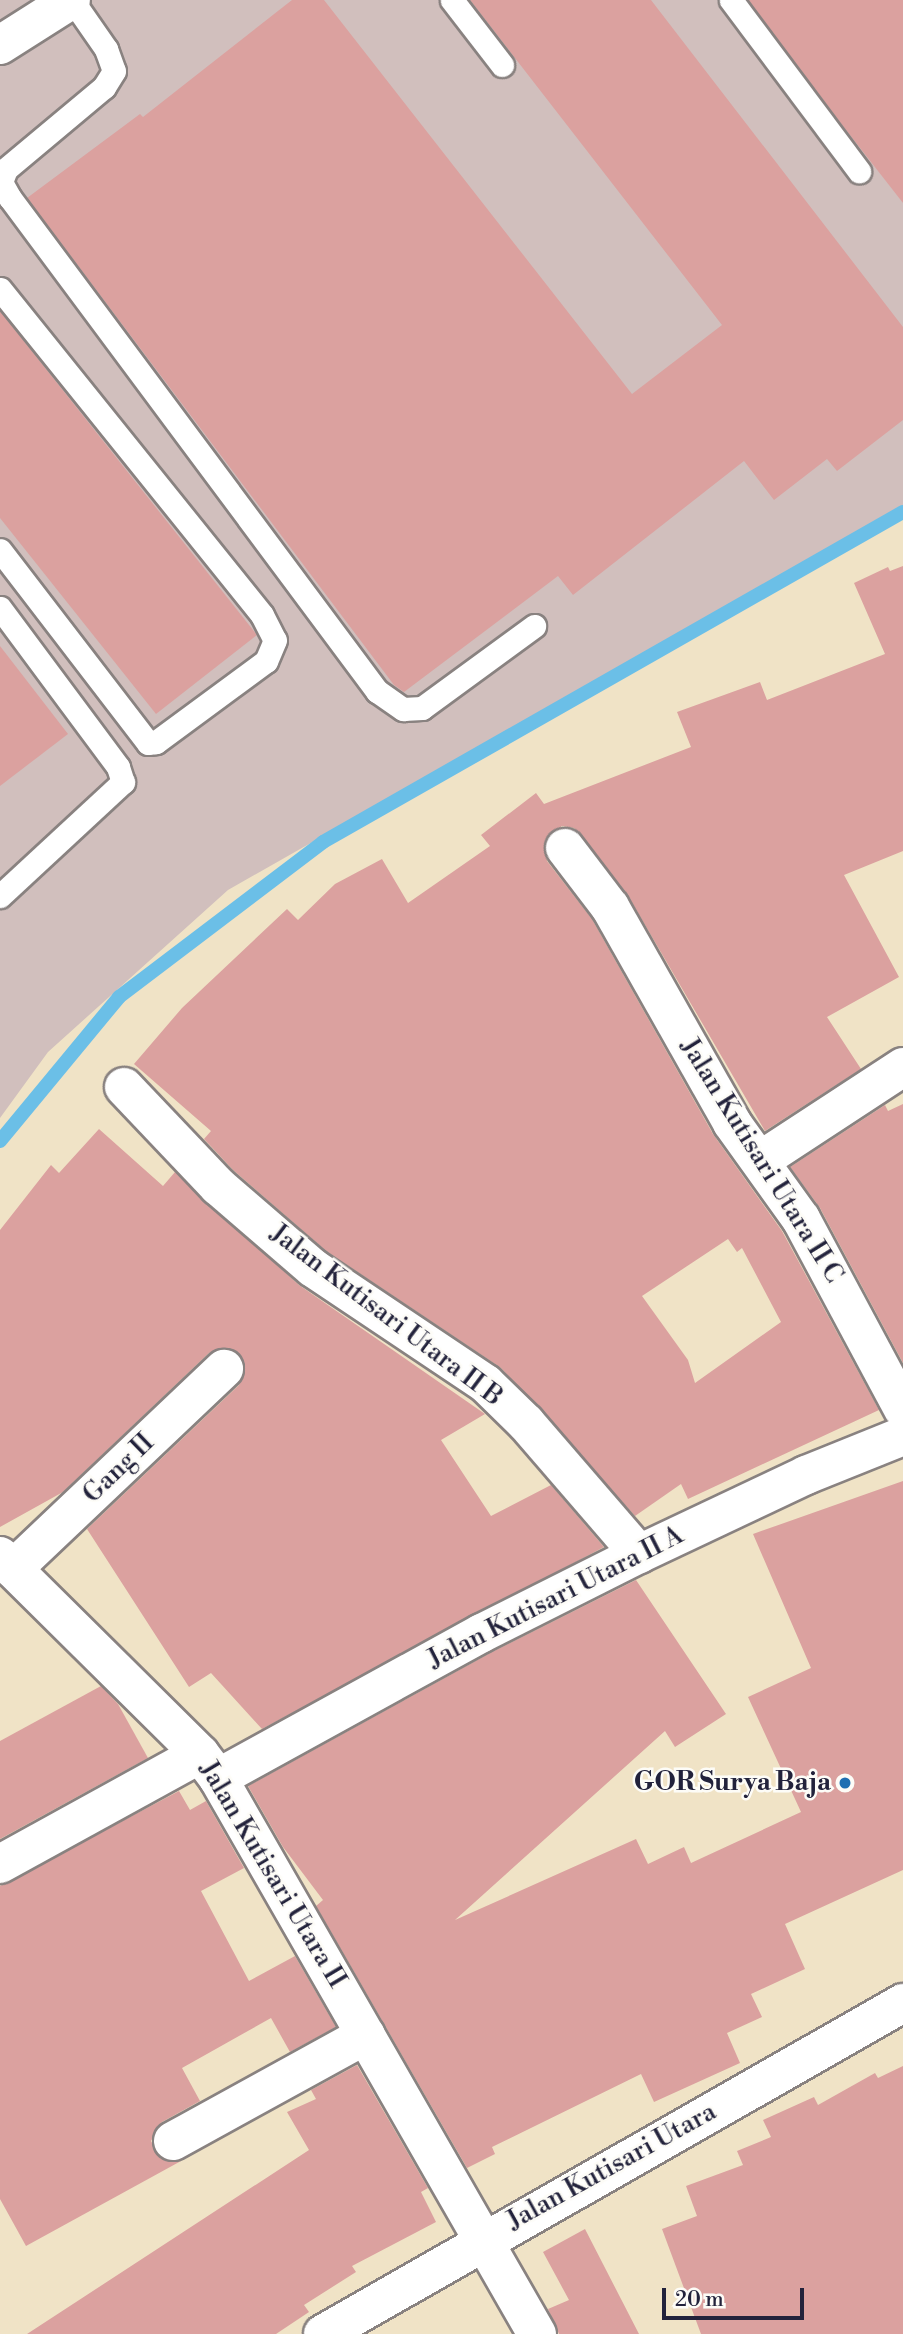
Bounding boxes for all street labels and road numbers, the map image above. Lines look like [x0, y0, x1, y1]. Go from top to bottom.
street label: Jalan Kutisari Utara II C [673, 1033, 849, 1289]
street label: Jalan Kutisari Utara II B [264, 1219, 508, 1413]
street label: Gang II [77, 1428, 161, 1510]
street label: Jalan Kutisari Utara II A [423, 1520, 689, 1676]
street label: Jalan Kutisari Utara II [192, 1756, 352, 1994]
street label: Jalan Kutisari Utara [502, 2097, 722, 2237]

